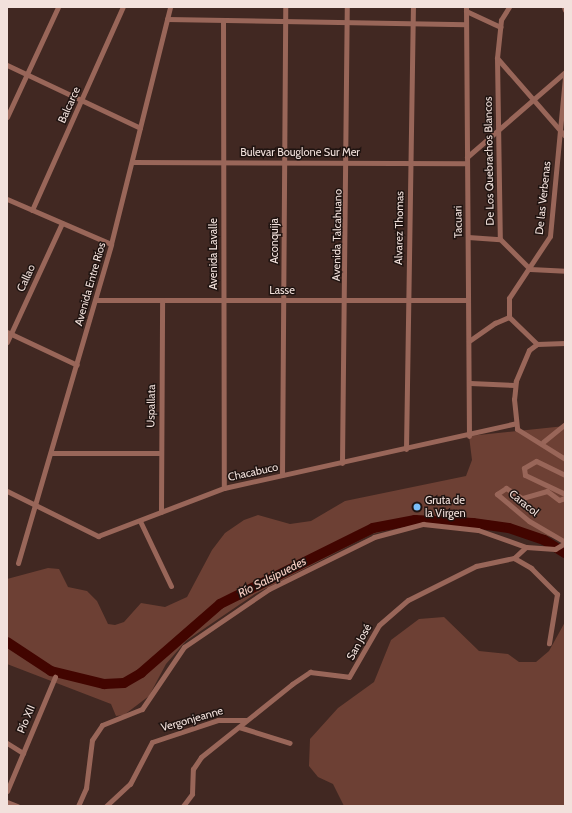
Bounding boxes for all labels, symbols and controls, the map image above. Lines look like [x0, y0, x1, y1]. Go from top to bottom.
street label: Balcarce [55, 85, 83, 125]
street label: De Los Quebrachos Blancos [481, 96, 497, 226]
street label: Bulevar Bouglone Sur Mer [240, 145, 360, 159]
street label: De las Verbenas [533, 161, 553, 235]
street label: Avenida Talcahuano [330, 189, 344, 281]
street label: Alvarez Thomas [392, 191, 406, 265]
street label: Tacuari [451, 206, 465, 238]
street label: Avenida Lavalle [206, 218, 220, 290]
street label: Aconquija [267, 218, 281, 264]
street label: Avenida Entre Ríos [72, 241, 108, 327]
street label: Callao [14, 262, 38, 294]
street label: Lasse [269, 283, 295, 297]
street label: Uspallata [144, 384, 158, 428]
street label: Chacabuco [227, 460, 279, 484]
street label: Caracol [507, 487, 541, 519]
place label: Gruta de la Virgen [425, 494, 466, 520]
marker: Gruta de la Virgen [412, 502, 422, 512]
water label: Río Salsipuedes [235, 554, 309, 600]
street label: San José [344, 622, 374, 662]
street label: Pío XII [14, 703, 38, 735]
street label: Vergonjeanne [159, 704, 225, 734]

